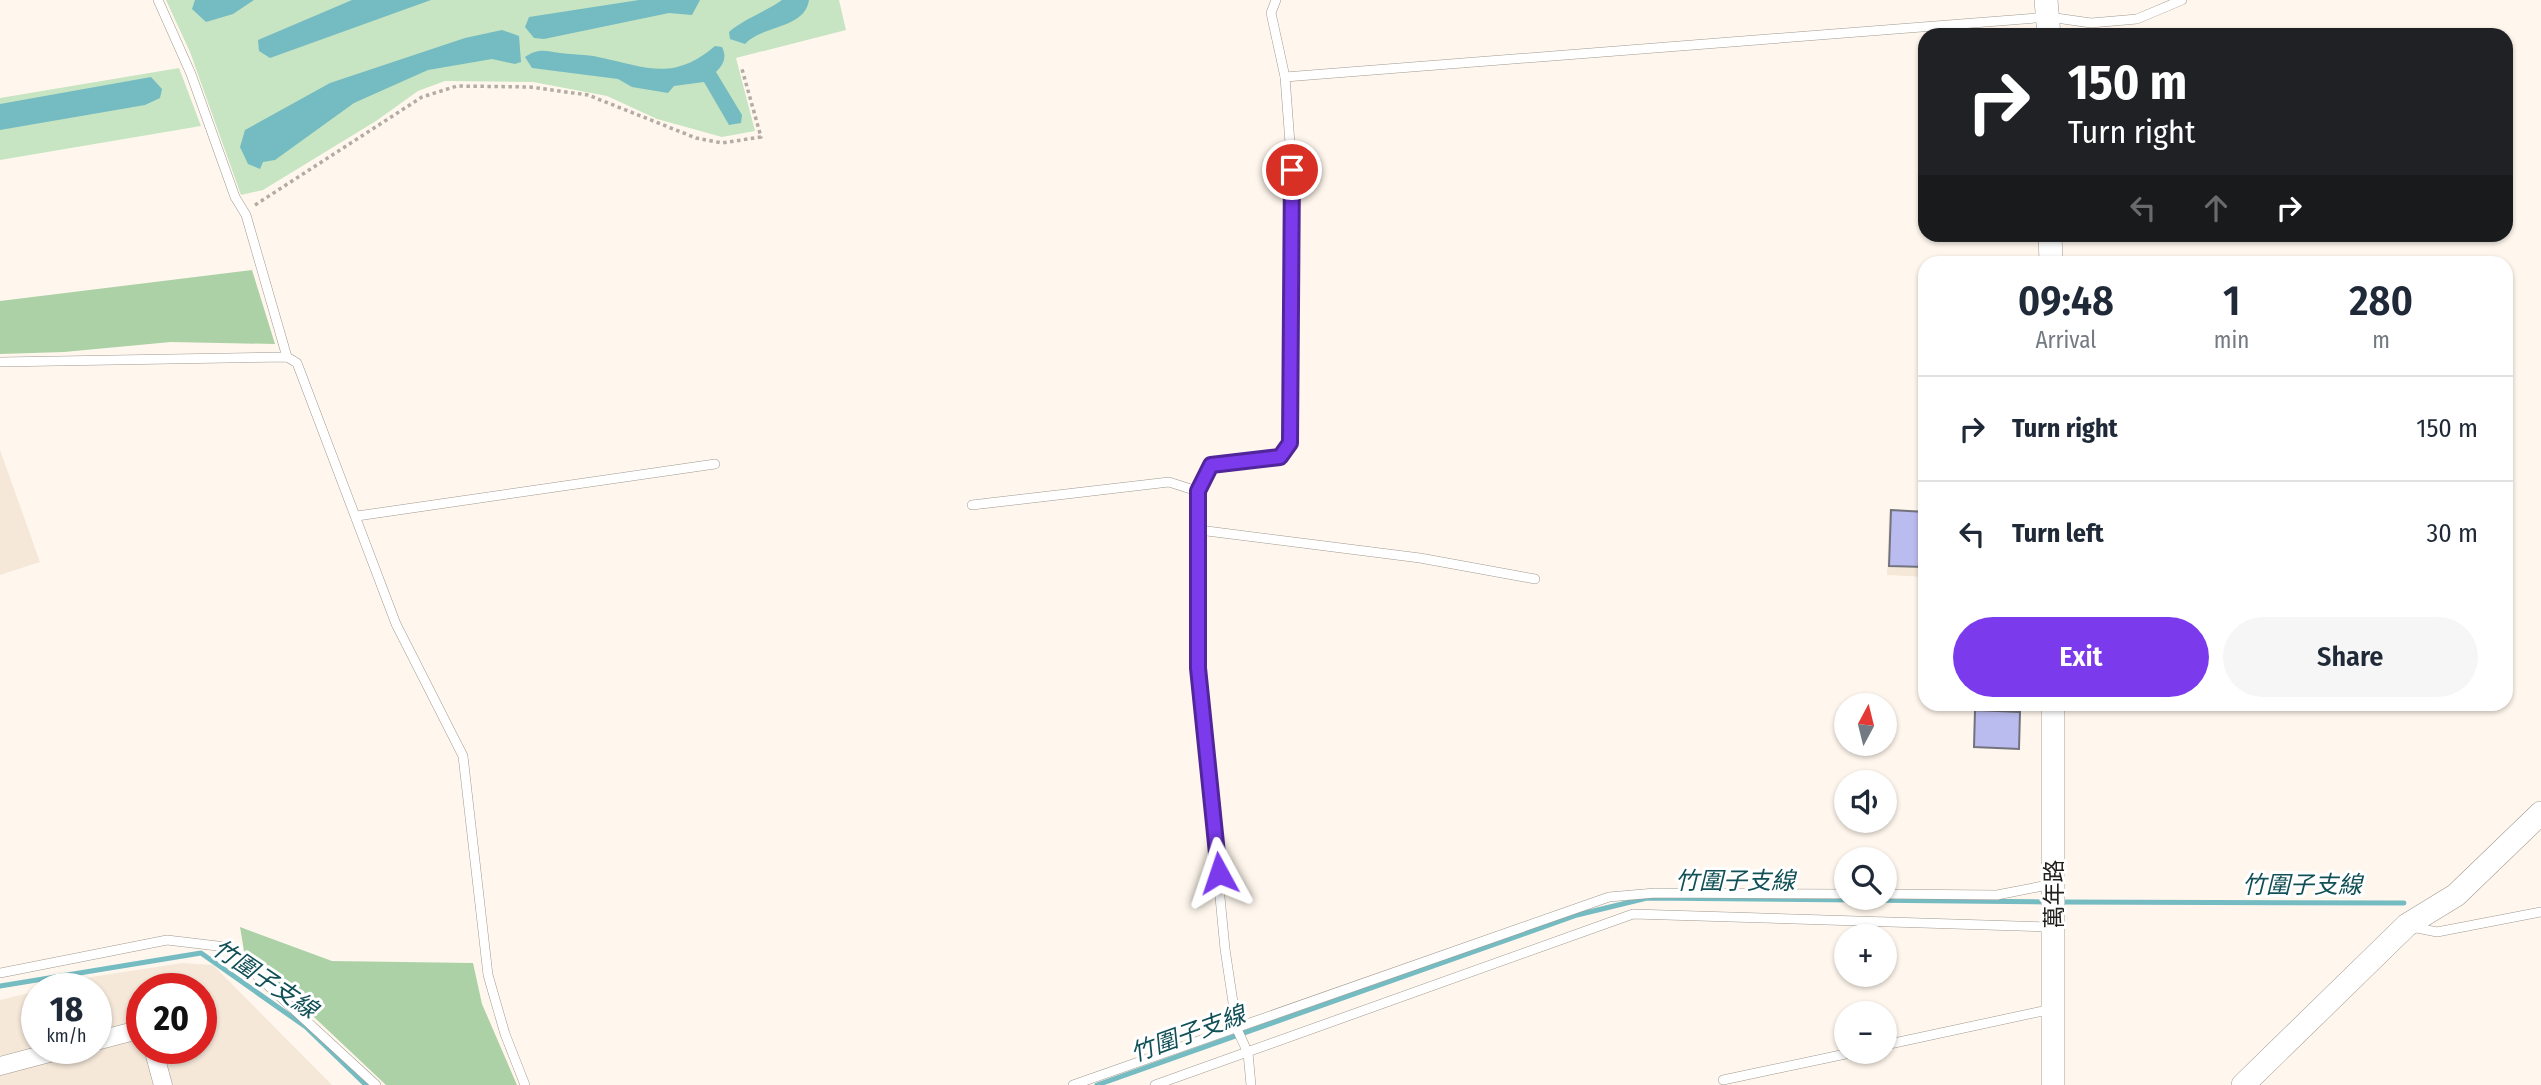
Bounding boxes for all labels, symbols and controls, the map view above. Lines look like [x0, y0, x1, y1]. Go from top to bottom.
text: 150 m [2068, 53, 2187, 112]
icon: right [1953, 56, 2044, 147]
text: Turn right [2068, 113, 2195, 151]
pin [1262, 140, 1322, 200]
icon: arrive [1273, 151, 1311, 189]
icon: left [2124, 189, 2162, 227]
icon: ahead [2197, 189, 2235, 227]
icon: right [2270, 189, 2308, 227]
text: 09:48 [2018, 276, 2114, 326]
text: 1 [2223, 276, 2240, 326]
text: 280 [2349, 276, 2413, 326]
text: Arrival [2035, 326, 2096, 354]
text: min [2214, 326, 2249, 354]
text: m [2372, 326, 2390, 354]
icon: right [1953, 410, 1991, 448]
text: Turn right [2012, 413, 2118, 444]
text: 150 m [2416, 413, 2478, 444]
icon: left [1953, 515, 1991, 553]
text: Turn left [2012, 518, 2104, 549]
text: 30 m [2427, 518, 2478, 549]
button: Exit [1953, 617, 2209, 697]
button: Share [2223, 617, 2478, 697]
north arrow [1834, 693, 1897, 756]
map controls [1834, 693, 1897, 1064]
button: sound [1834, 770, 1897, 833]
position arrow [1182, 836, 1256, 910]
button: search [1834, 847, 1897, 910]
street label: 萬年路 [2040, 860, 2068, 929]
water label: 竹圍子支線 [1675, 867, 1798, 895]
water label: 竹圍子支線 [2242, 871, 2365, 899]
button: + [1834, 924, 1897, 987]
water label: 竹圍子支線 [207, 934, 325, 1026]
speed limit sign: 20 [126, 973, 217, 1064]
text: 18 [50, 988, 83, 1030]
water label: 竹圍子支線 [1127, 999, 1252, 1068]
button: − [1834, 1001, 1897, 1064]
text: km/h [46, 1025, 87, 1047]

